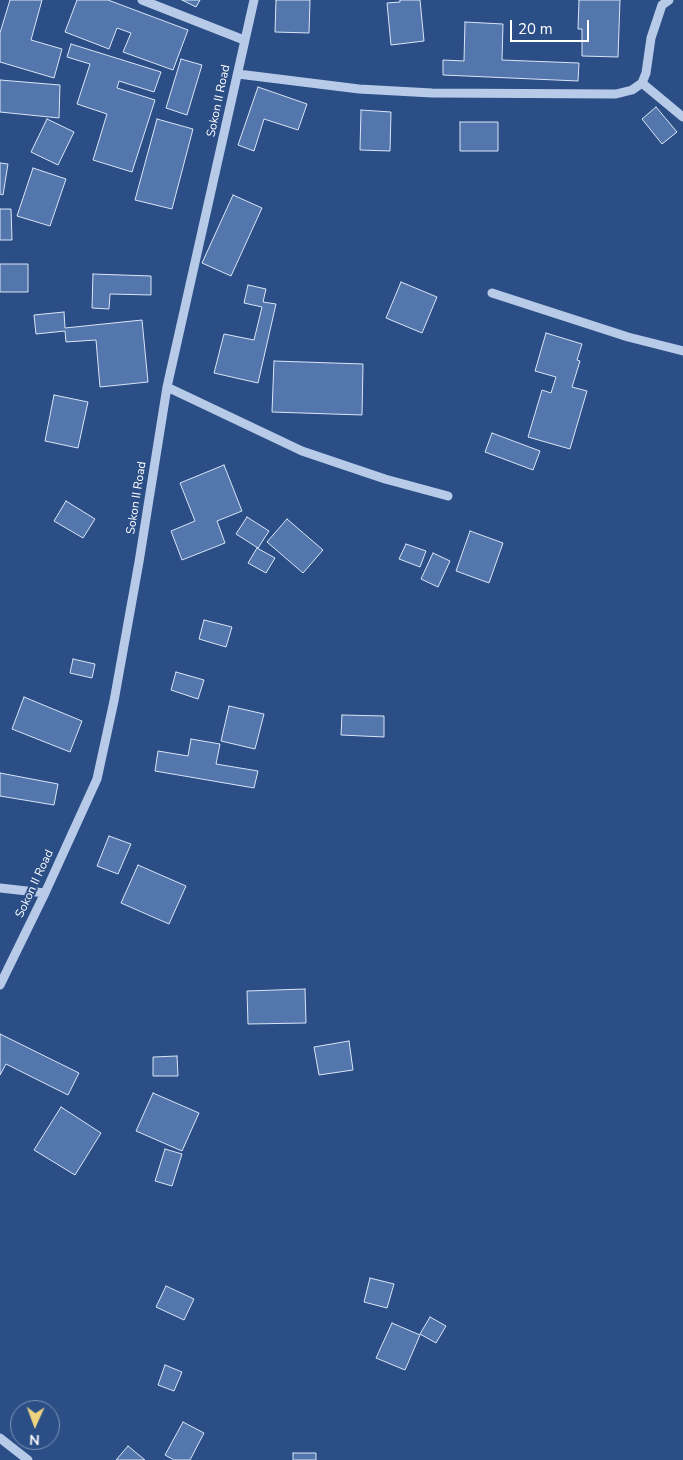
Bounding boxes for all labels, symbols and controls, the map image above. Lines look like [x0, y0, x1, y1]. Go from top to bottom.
scale bar [513, 10, 592, 42]
text: 20 m [518, 19, 553, 39]
street label: Sokon II Road [204, 63, 234, 139]
street label: Sokon II Road [124, 461, 150, 535]
street label: Sokon II Road [13, 848, 57, 920]
north arrow [10, 1400, 60, 1450]
text: N [29, 1430, 40, 1449]

